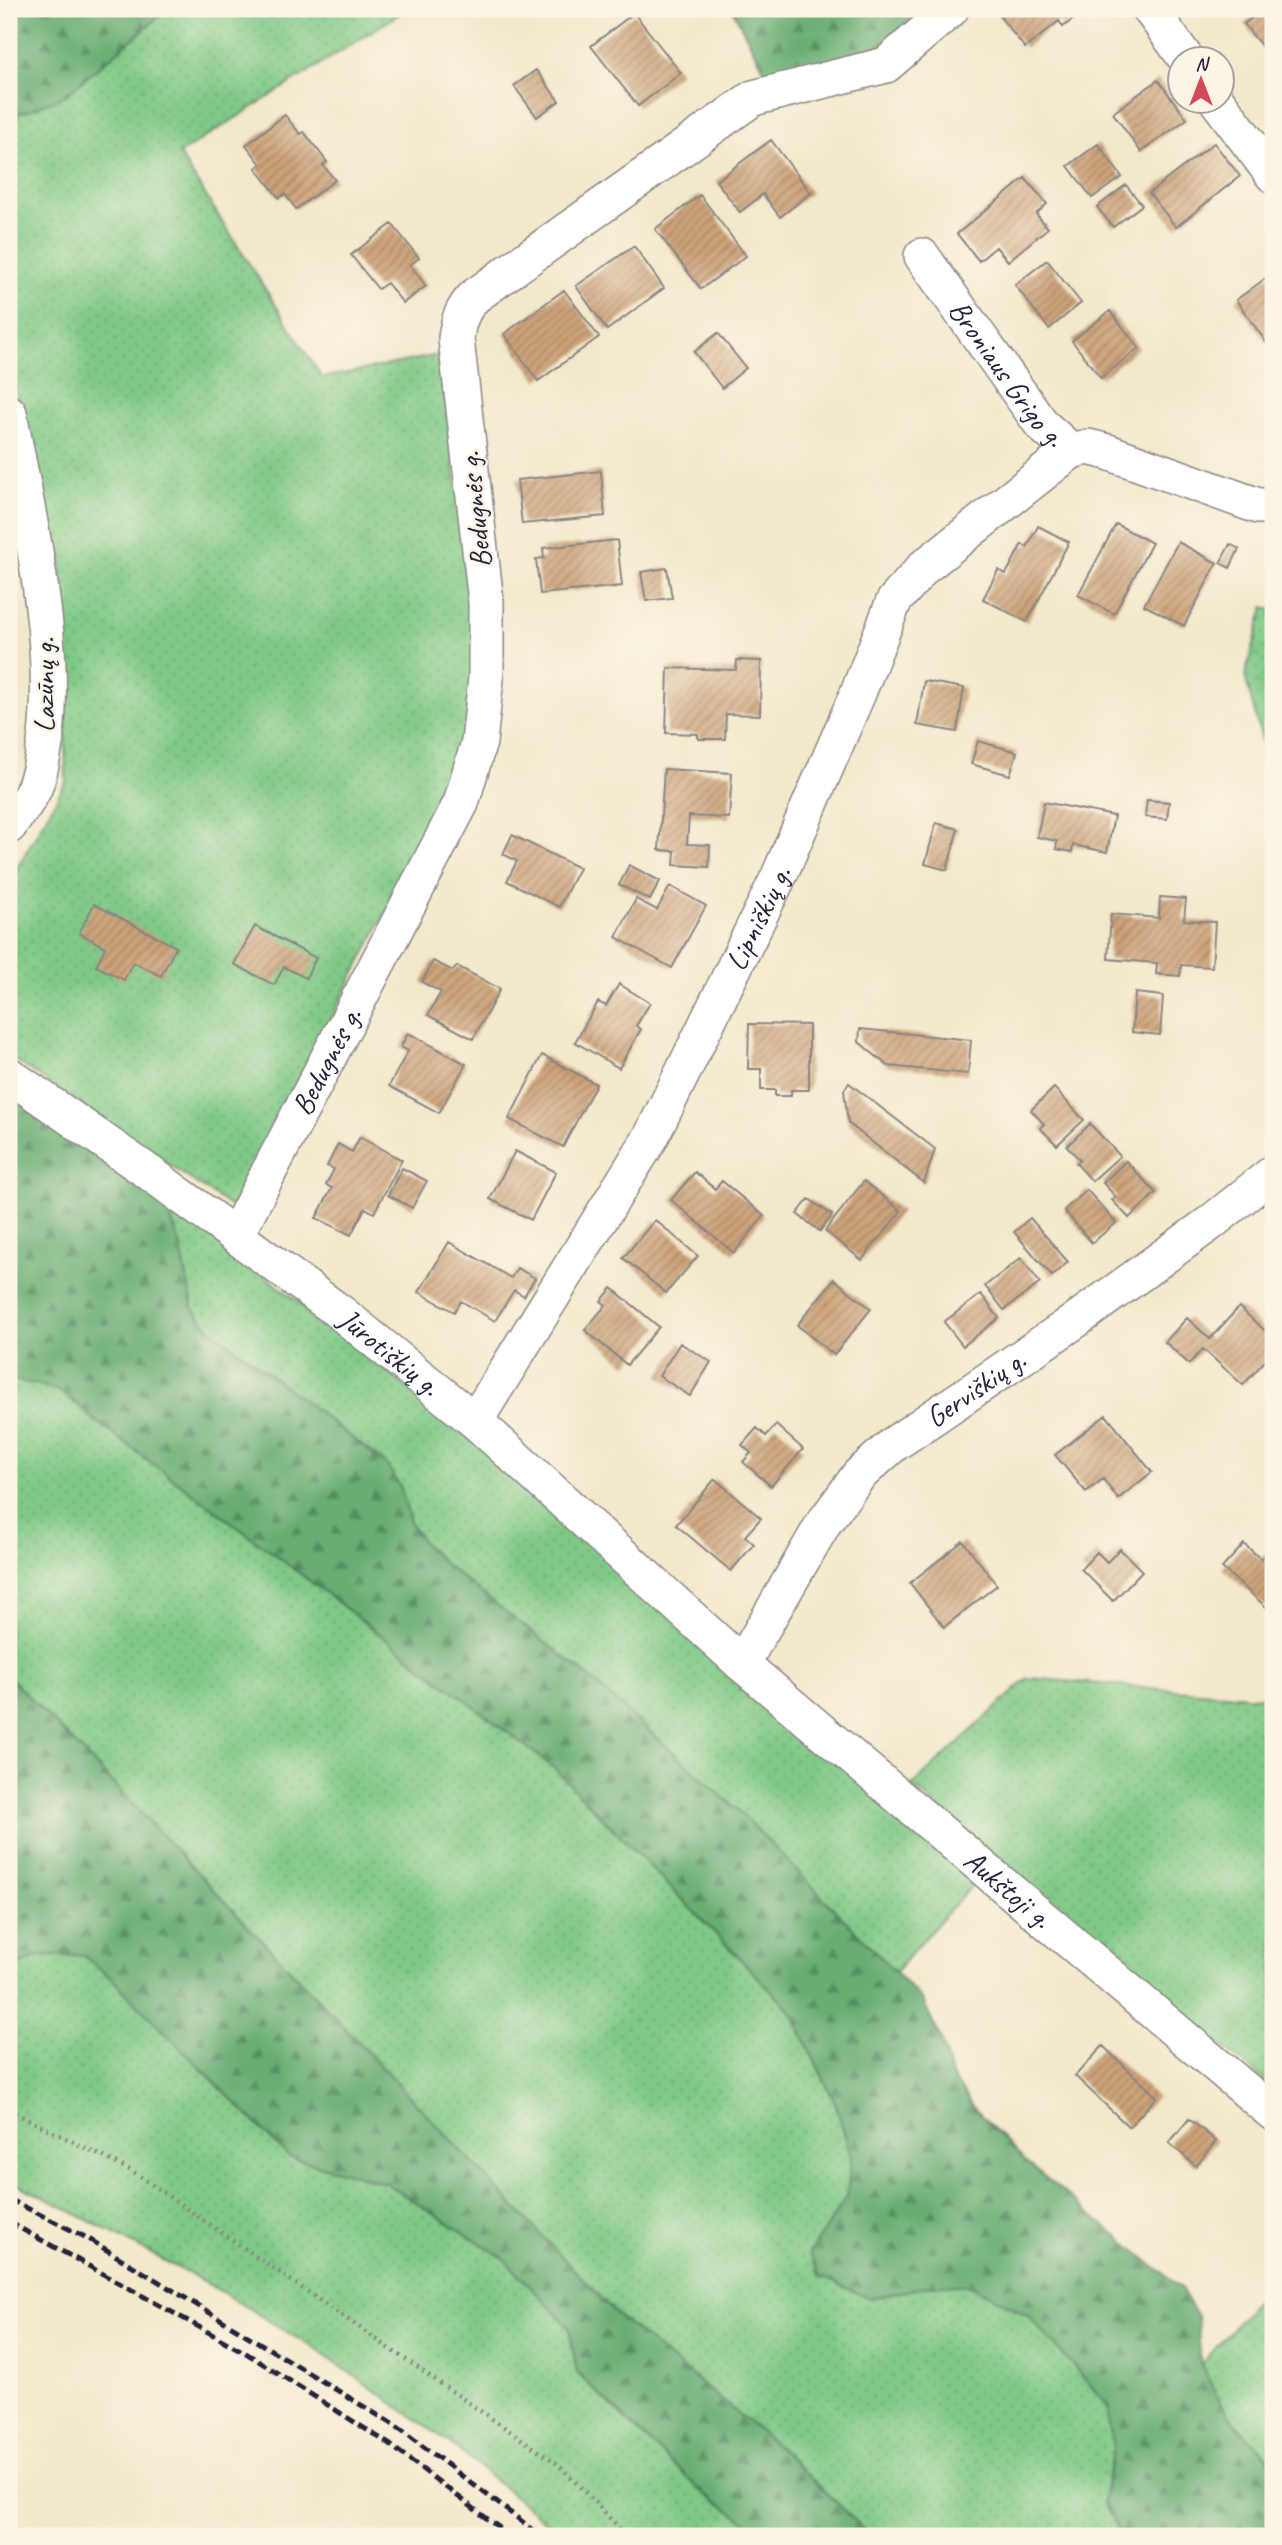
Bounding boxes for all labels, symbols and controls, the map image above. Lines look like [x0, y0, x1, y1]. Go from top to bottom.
north arrow [1166, 46, 1236, 116]
text: N [1195, 52, 1210, 76]
street label: Broniaus Grigo g. [940, 293, 1073, 455]
street label: Bedugnės g. [450, 450, 500, 570]
street label: Lazūnų g. [25, 637, 63, 732]
street label: Lipniškių g. [717, 860, 800, 976]
street label: Bedugnės g. [283, 1001, 370, 1122]
street label: Jūrotiškių g. [330, 1299, 448, 1404]
street label: Gerviškių g. [918, 1341, 1033, 1436]
street label: Aukštoji g. [956, 1841, 1060, 1937]

